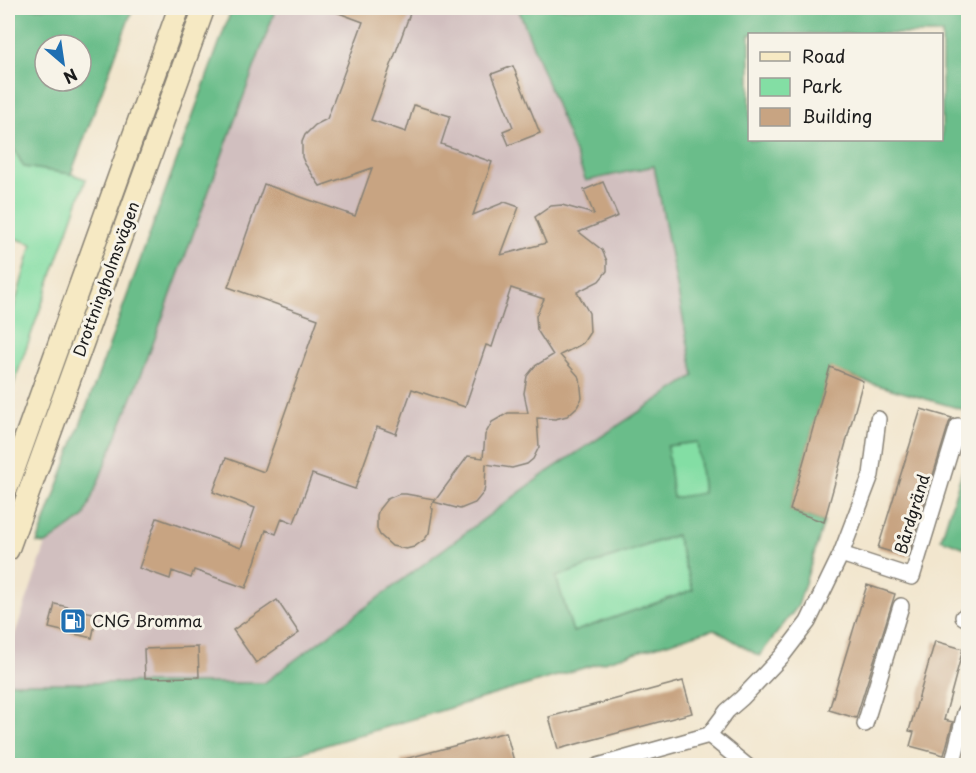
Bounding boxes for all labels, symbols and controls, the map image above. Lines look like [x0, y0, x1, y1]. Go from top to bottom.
north arrow [33, 33, 93, 93]
legend [748, 33, 943, 141]
text: Road [802, 42, 846, 69]
text: N [59, 63, 82, 91]
text: Park [802, 72, 842, 99]
text: Building [802, 102, 872, 129]
street label: Drottningholmsvägen [66, 198, 144, 360]
street label: Bårdgränd [887, 471, 935, 557]
fuel station icon: CNG Bromma [58, 606, 88, 636]
place label: CNG Bromma [92, 608, 202, 632]

